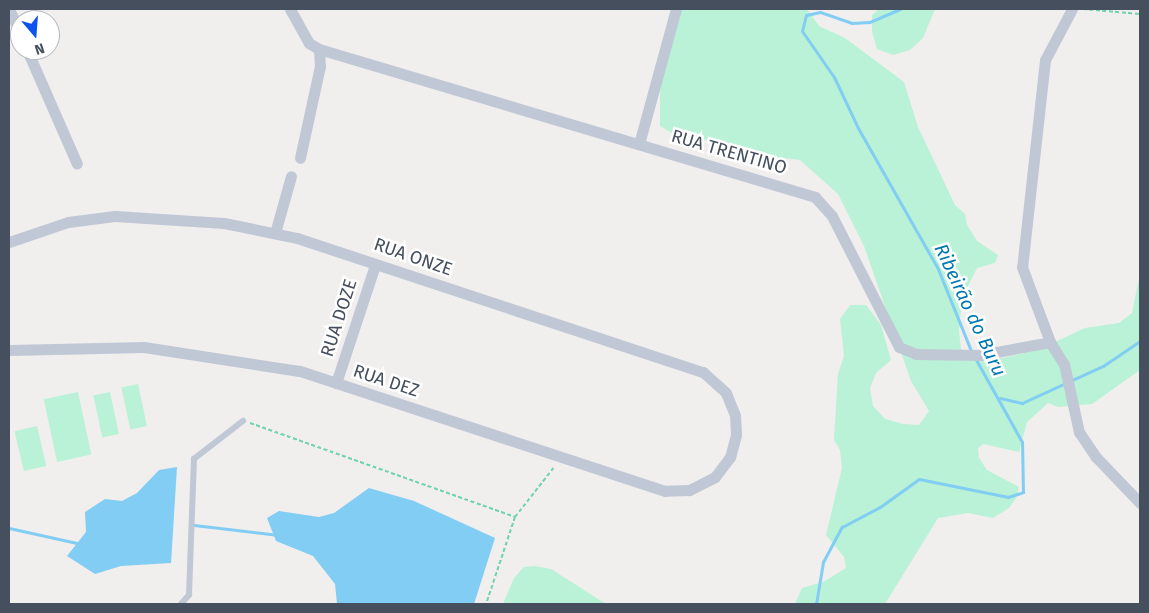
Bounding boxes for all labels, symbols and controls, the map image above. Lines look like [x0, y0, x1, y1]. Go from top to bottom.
north arrow [10, 10, 60, 60]
text: N [32, 39, 47, 58]
street label: RUA TRENTINO [669, 125, 789, 179]
street label: RUA ONZE [371, 234, 455, 280]
water label: Ribeirão do Buru [929, 240, 1011, 380]
street label: RUA DOZE [316, 277, 362, 359]
street label: RUA DEZ [350, 360, 422, 402]

